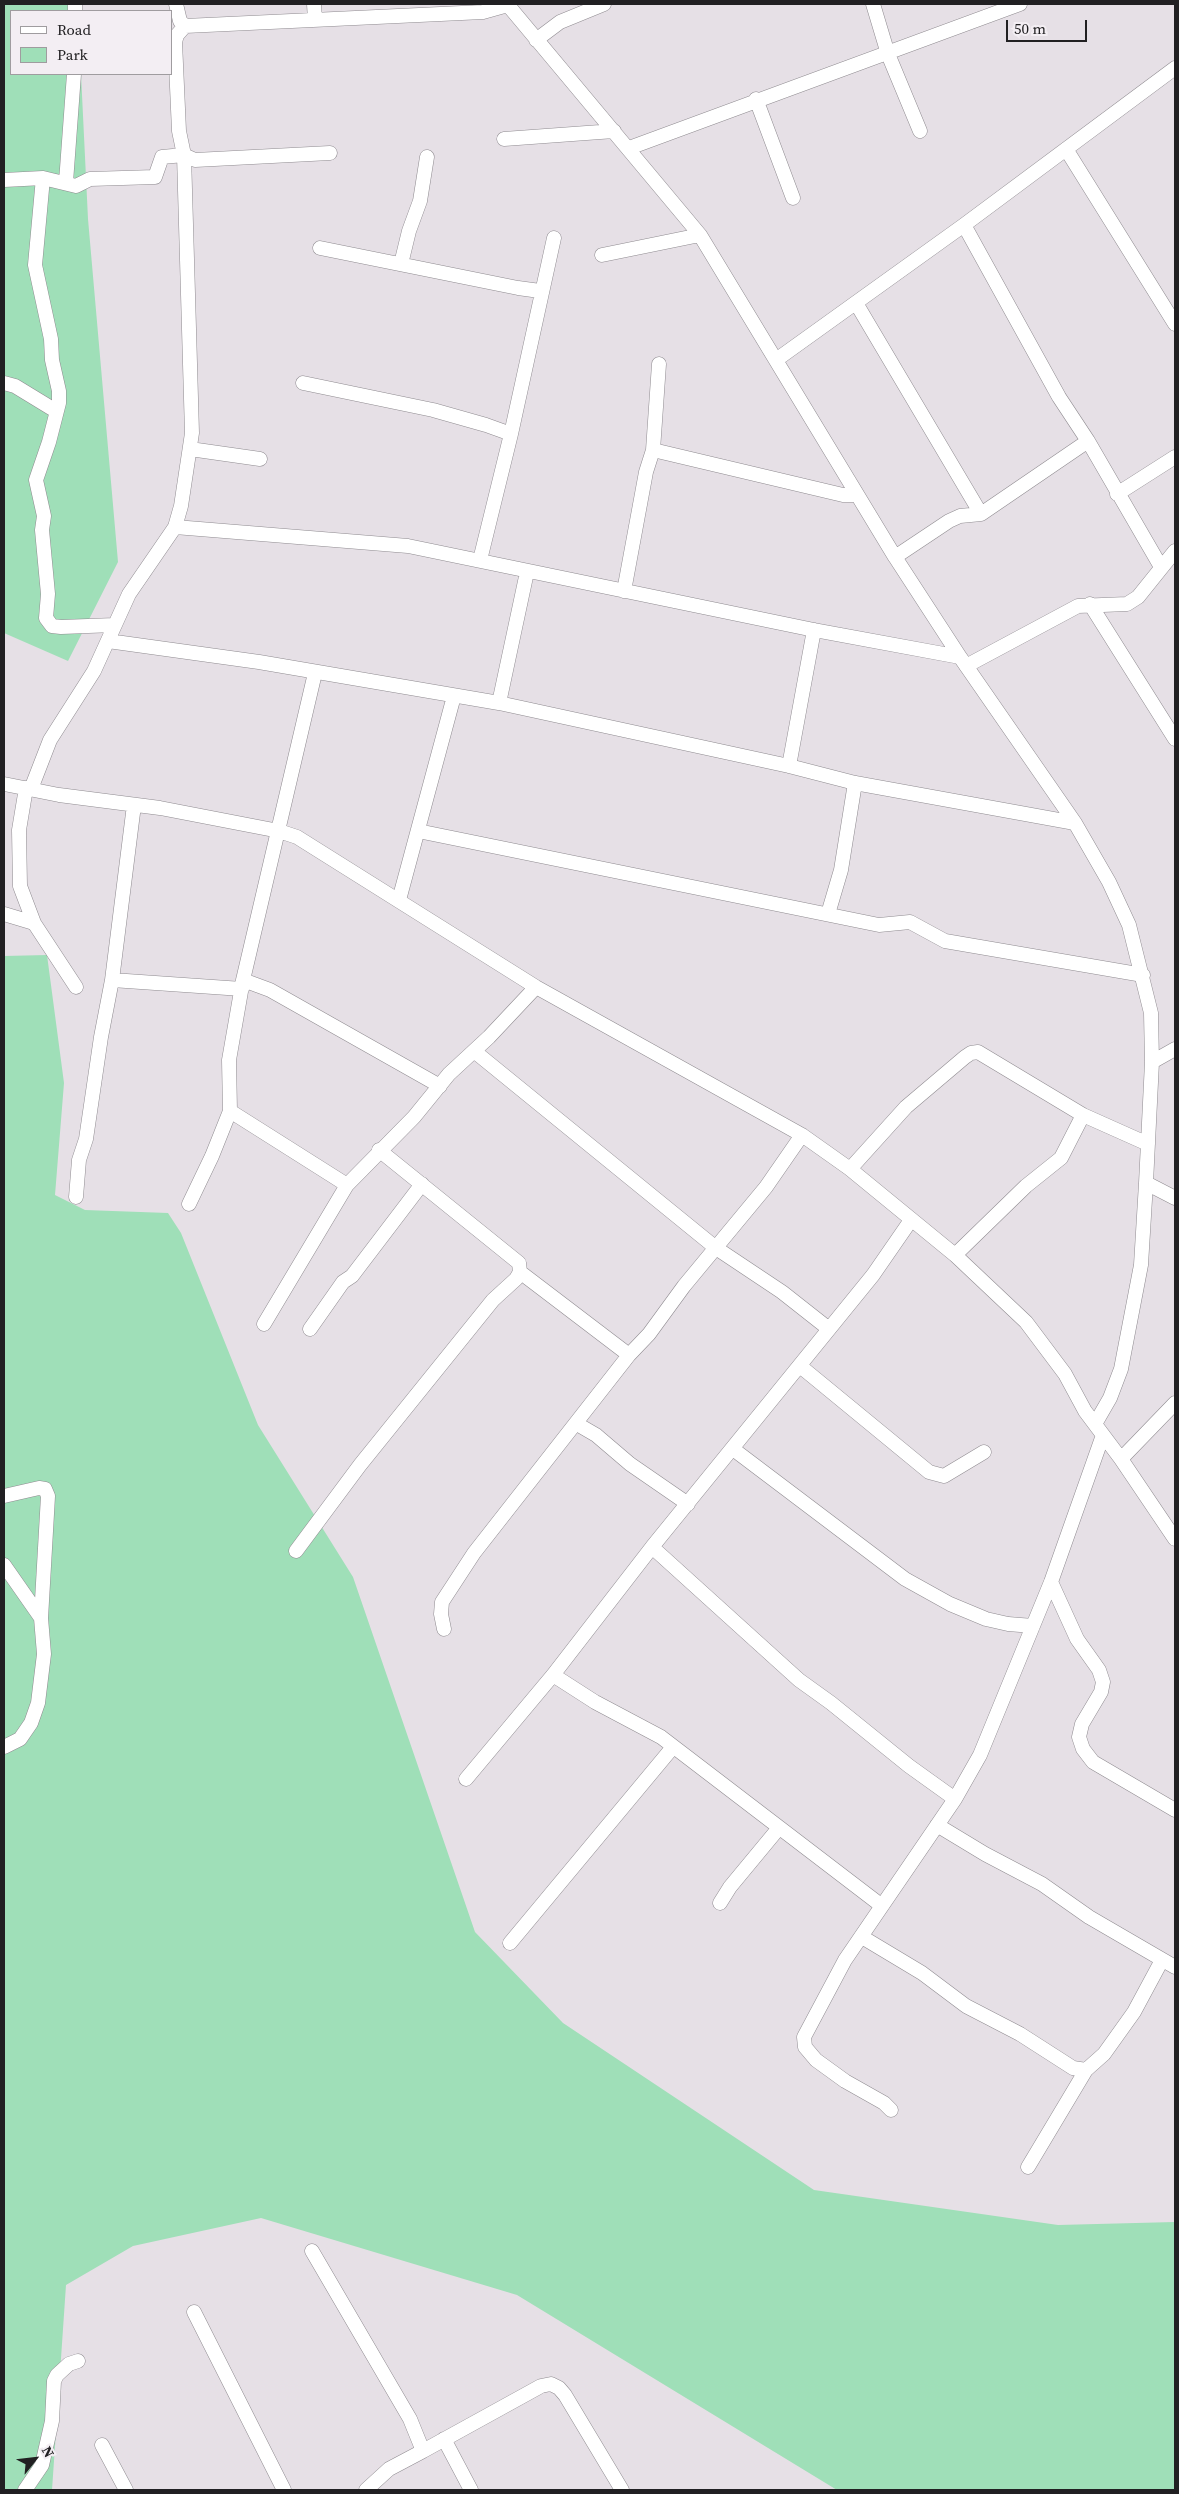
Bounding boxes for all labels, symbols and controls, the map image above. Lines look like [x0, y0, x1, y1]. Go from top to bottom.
legend [10, 10, 172, 75]
scale bar [1009, 10, 1090, 42]
text: 50 m [1014, 18, 1046, 39]
text: Road [57, 19, 91, 40]
text: Park [57, 44, 88, 65]
north arrow [10, 2434, 60, 2484]
text: N [37, 2442, 59, 2461]

